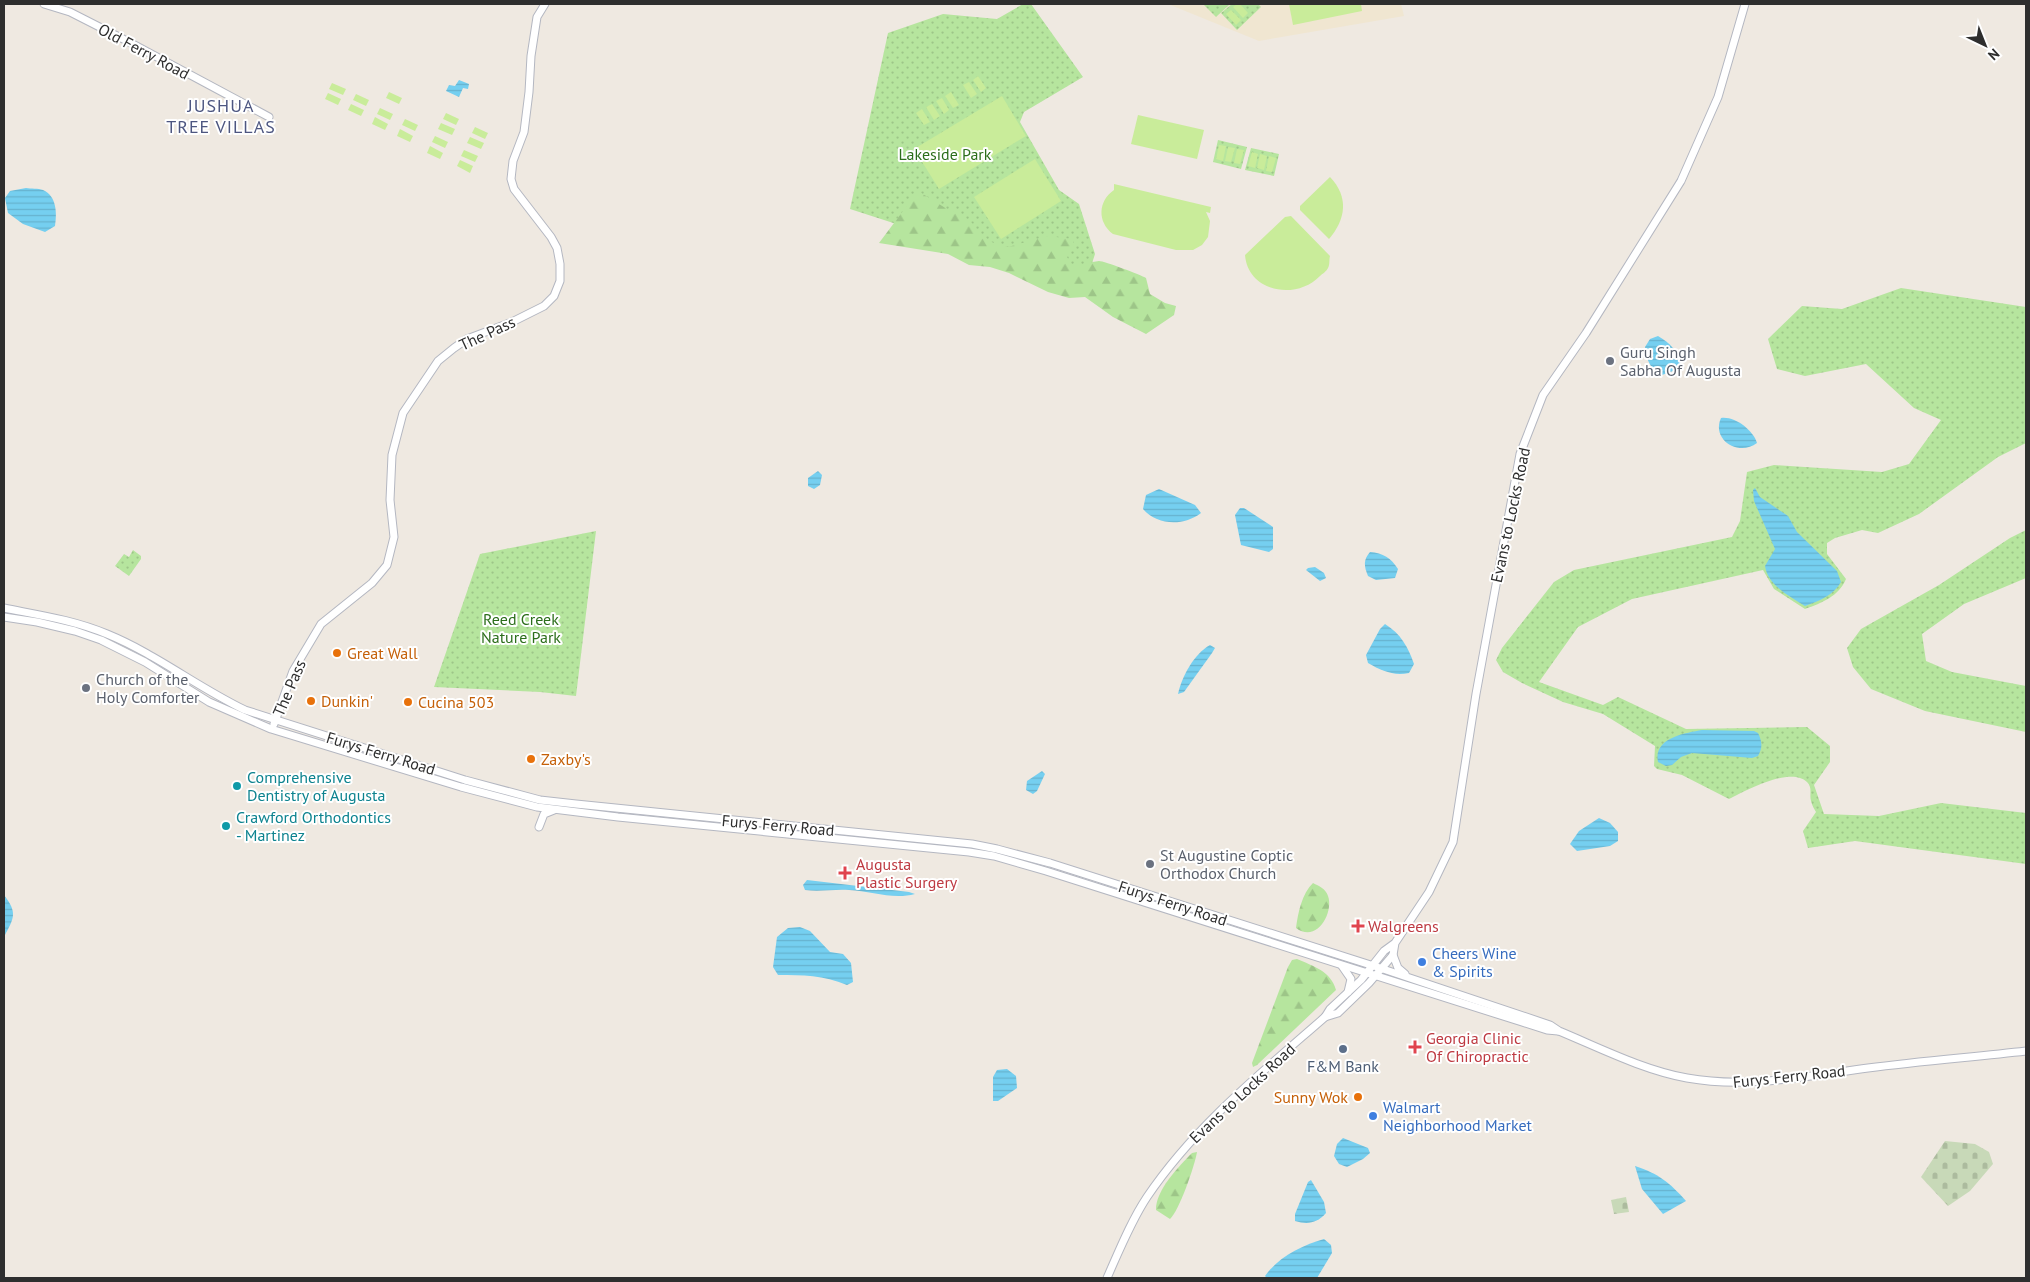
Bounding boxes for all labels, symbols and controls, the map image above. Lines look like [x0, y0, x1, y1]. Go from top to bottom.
street label: Old Ferry Road [95, 19, 193, 83]
north arrow [1960, 20, 2010, 70]
text: N [1984, 45, 2003, 64]
district label: JUSHUA TREE VILLAS [166, 94, 276, 138]
park label: Lakeside Park [899, 144, 992, 164]
street label: The Pass [456, 311, 519, 355]
place label: Guru Singh Sabha Of Augusta [1620, 342, 1741, 380]
marker: Guru Singh Sabha Of Augusta [1604, 355, 1616, 367]
street label: Evans to Locks Road [1486, 446, 1534, 584]
park label: Reed Creek Nature Park [481, 609, 561, 647]
place label: Great Wall [347, 643, 418, 663]
marker: Great Wall [331, 647, 343, 659]
street label: The Pass [268, 656, 310, 719]
place label: Church of the Holy Comforter [96, 669, 200, 707]
marker: Church of the Holy Comforter [80, 682, 92, 694]
place label: Dunkin' [321, 691, 373, 711]
place label: Cucina 503 [418, 692, 494, 712]
marker: Dunkin' [305, 695, 317, 707]
marker: Cucina 503 [402, 696, 414, 708]
street label: Furys Ferry Road [324, 727, 438, 779]
place label: Zaxby's [541, 749, 591, 769]
marker: Zaxby's [525, 753, 537, 765]
place label: Comprehensive Dentistry of Augusta [247, 767, 385, 805]
marker: Comprehensive Dentistry of Augusta [231, 780, 243, 792]
place label: Crawford Orthodontics - Martinez [236, 807, 391, 845]
street label: Furys Ferry Road [721, 810, 835, 840]
marker: Crawford Orthodontics - Martinez [220, 820, 232, 832]
place label: St Augustine Coptic Orthodox Church [1160, 845, 1293, 883]
place label: Augusta Plastic Surgery [856, 854, 958, 892]
marker: St Augustine Coptic Orthodox Church [1144, 858, 1156, 870]
marker: Augusta Plastic Surgery [838, 866, 852, 880]
street label: Furys Ferry Road [1116, 876, 1230, 930]
place label: Walgreens [1368, 916, 1439, 936]
marker: Walgreens [1352, 920, 1364, 932]
place label: Cheers Wine & Spirits [1432, 943, 1517, 981]
marker: Cheers Wine & Spirits [1416, 956, 1428, 968]
place label: Georgia Clinic Of Chiropractic [1426, 1028, 1529, 1066]
street label: Evans to Locks Road [1185, 1039, 1299, 1147]
marker: Georgia Clinic Of Chiropractic [1408, 1040, 1422, 1054]
marker: F&M Bank [1337, 1043, 1349, 1055]
place label: F&M Bank [1307, 1056, 1379, 1076]
street label: Furys Ferry Road [1732, 1060, 1846, 1092]
place label: Sunny Wok [1274, 1087, 1348, 1107]
marker: Sunny Wok [1352, 1091, 1364, 1103]
place label: Walmart Neighborhood Market [1383, 1097, 1533, 1135]
marker: Walmart Neighborhood Market [1367, 1110, 1379, 1122]

